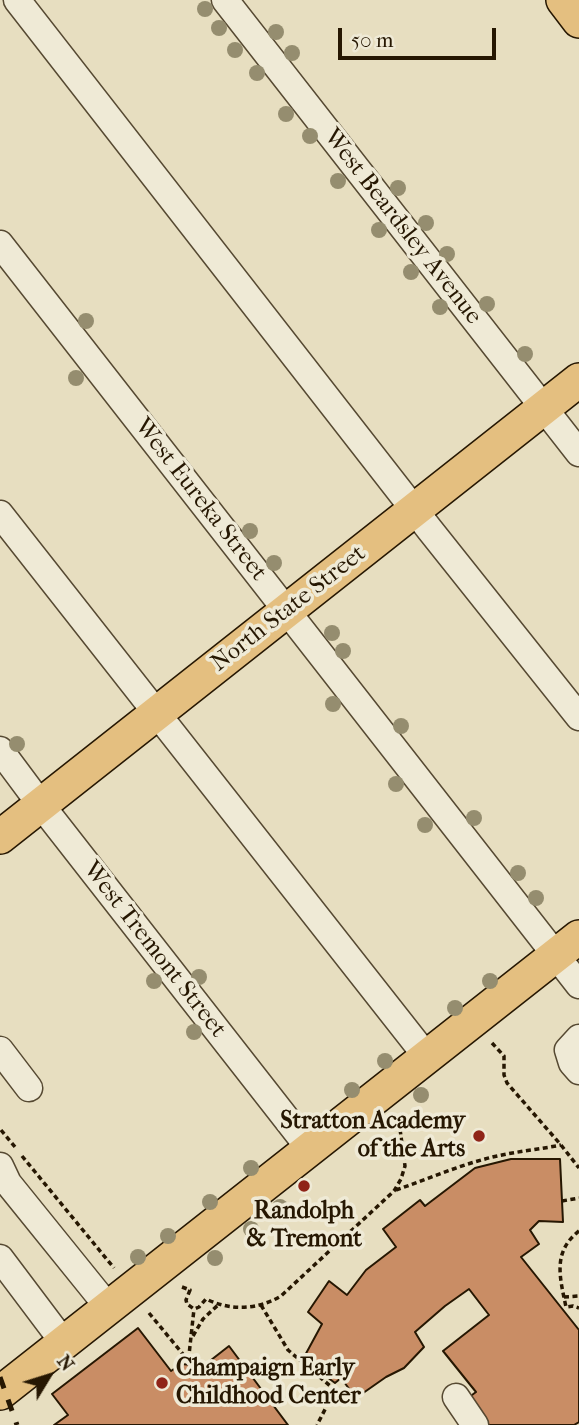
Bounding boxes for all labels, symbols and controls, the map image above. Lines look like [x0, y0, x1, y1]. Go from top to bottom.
scale bar [341, 14, 498, 58]
text: 50 m [351, 28, 394, 52]
street label: West Beardsley Avenue [317, 124, 487, 330]
street label: West Eureka Street [128, 413, 272, 587]
street label: North State Street [206, 540, 372, 678]
street label: West Tremont Street [76, 856, 232, 1044]
place label: Stratton Academy of the Arts [280, 1108, 465, 1164]
marker: Stratton Academy of the Arts [471, 1128, 487, 1144]
marker: Randolph & Tremont [296, 1178, 312, 1194]
place label: Randolph & Tremont [246, 1198, 362, 1254]
north arrow [14, 1341, 84, 1411]
text: N [52, 1351, 79, 1376]
place label: Champaign Early Childhood Center [176, 1355, 361, 1411]
marker: Champaign Early Childhood Center [154, 1375, 170, 1391]

